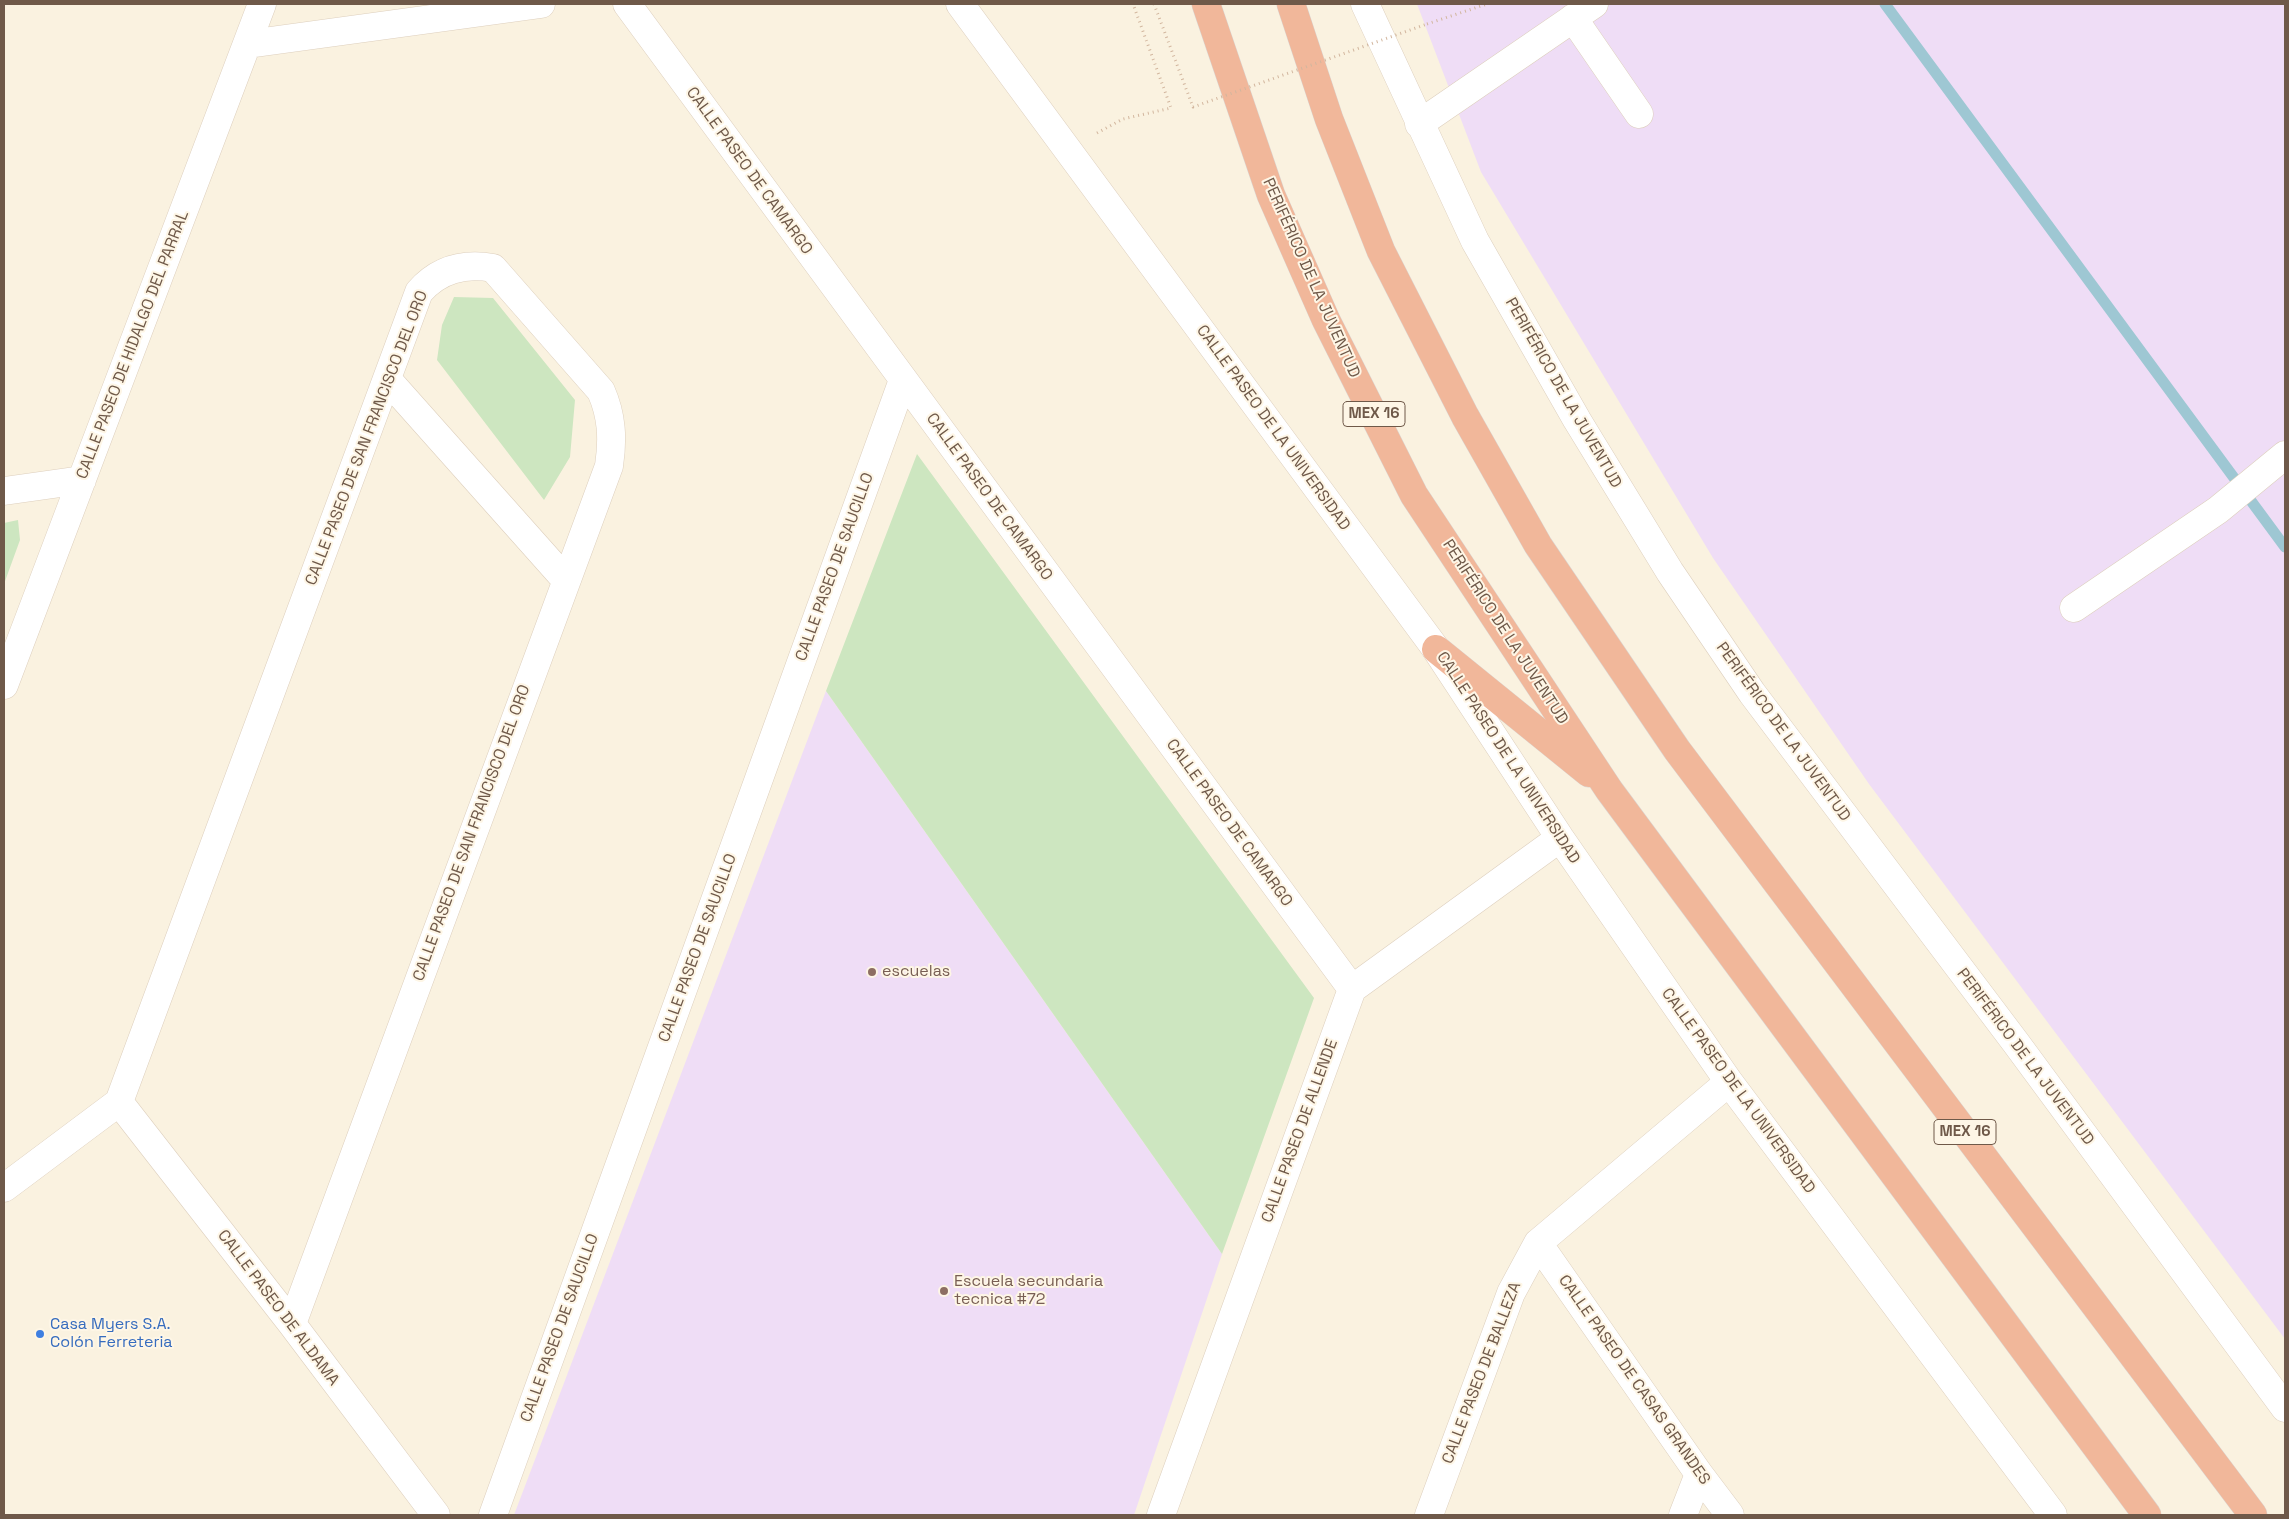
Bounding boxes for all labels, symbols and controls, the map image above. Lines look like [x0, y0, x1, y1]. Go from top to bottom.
street label: CALLE PASEO DE CAMARGO [682, 83, 816, 259]
street label: PERIFÉRICO DE LA JUVENTUD [1258, 175, 1364, 381]
street label: CALLE PASEO DE HIDALGO DEL PARRAL [73, 208, 193, 482]
street label: CALLE PASEO DE SAN FRANCISCO DEL ORO [302, 288, 432, 588]
street label: PERIFÉRICO DE LA JUVENTUD [1501, 295, 1625, 491]
street label: CALLE PASEO DE LA UNIVERSIDAD [1192, 322, 1354, 534]
road number: MEX 16 [1343, 402, 1405, 426]
street label: CALLE PASEO DE CAMARGO [922, 409, 1056, 585]
street label: CALLE PASEO DE SAUCILLO [792, 470, 878, 664]
street label: PERIFÉRICO DE LA JUVENTUD [1438, 536, 1572, 728]
street label: PERIFÉRICO DE LA JUVENTUD [1712, 639, 1854, 825]
street label: CALLE PASEO DE LA UNIVERSIDAD [1432, 648, 1584, 868]
street label: CALLE PASEO DE SAN FRANCISCO DEL ORO [409, 682, 535, 984]
street label: CALLE PASEO DE CAMARGO [1162, 735, 1296, 911]
street label: CALLE PASEO DE SAUCILLO [655, 851, 741, 1045]
place label: escuelas [882, 962, 950, 982]
street label: PERIFÉRICO DE LA JUVENTUD [1952, 965, 2098, 1149]
marker: escuelas [866, 966, 878, 978]
street label: CALLE PASEO DE LA UNIVERSIDAD [1657, 985, 1819, 1197]
street label: CALLE PASEO DE ALLENDE [1258, 1037, 1342, 1225]
road number: MEX 16 [1934, 1120, 1996, 1144]
street label: CALLE PASEO DE ALDAMA [213, 1226, 343, 1390]
street label: CALLE PASEO DE SAUCILLO [517, 1231, 603, 1425]
street label: CALLE PASEO DE CASAS GRANDES [1554, 1271, 1714, 1489]
place label: Escuela secundaria tecnica #72 [954, 1272, 1103, 1310]
street label: CALLE PASEO DE BALLEZA [1438, 1279, 1526, 1467]
marker: Escuela secundaria tecnica #72 [938, 1285, 950, 1297]
place label: Casa Myers S.A. Colón Ferreteria [50, 1315, 173, 1353]
marker: Casa Myers S.A. Colón Ferreteria [34, 1328, 46, 1340]

